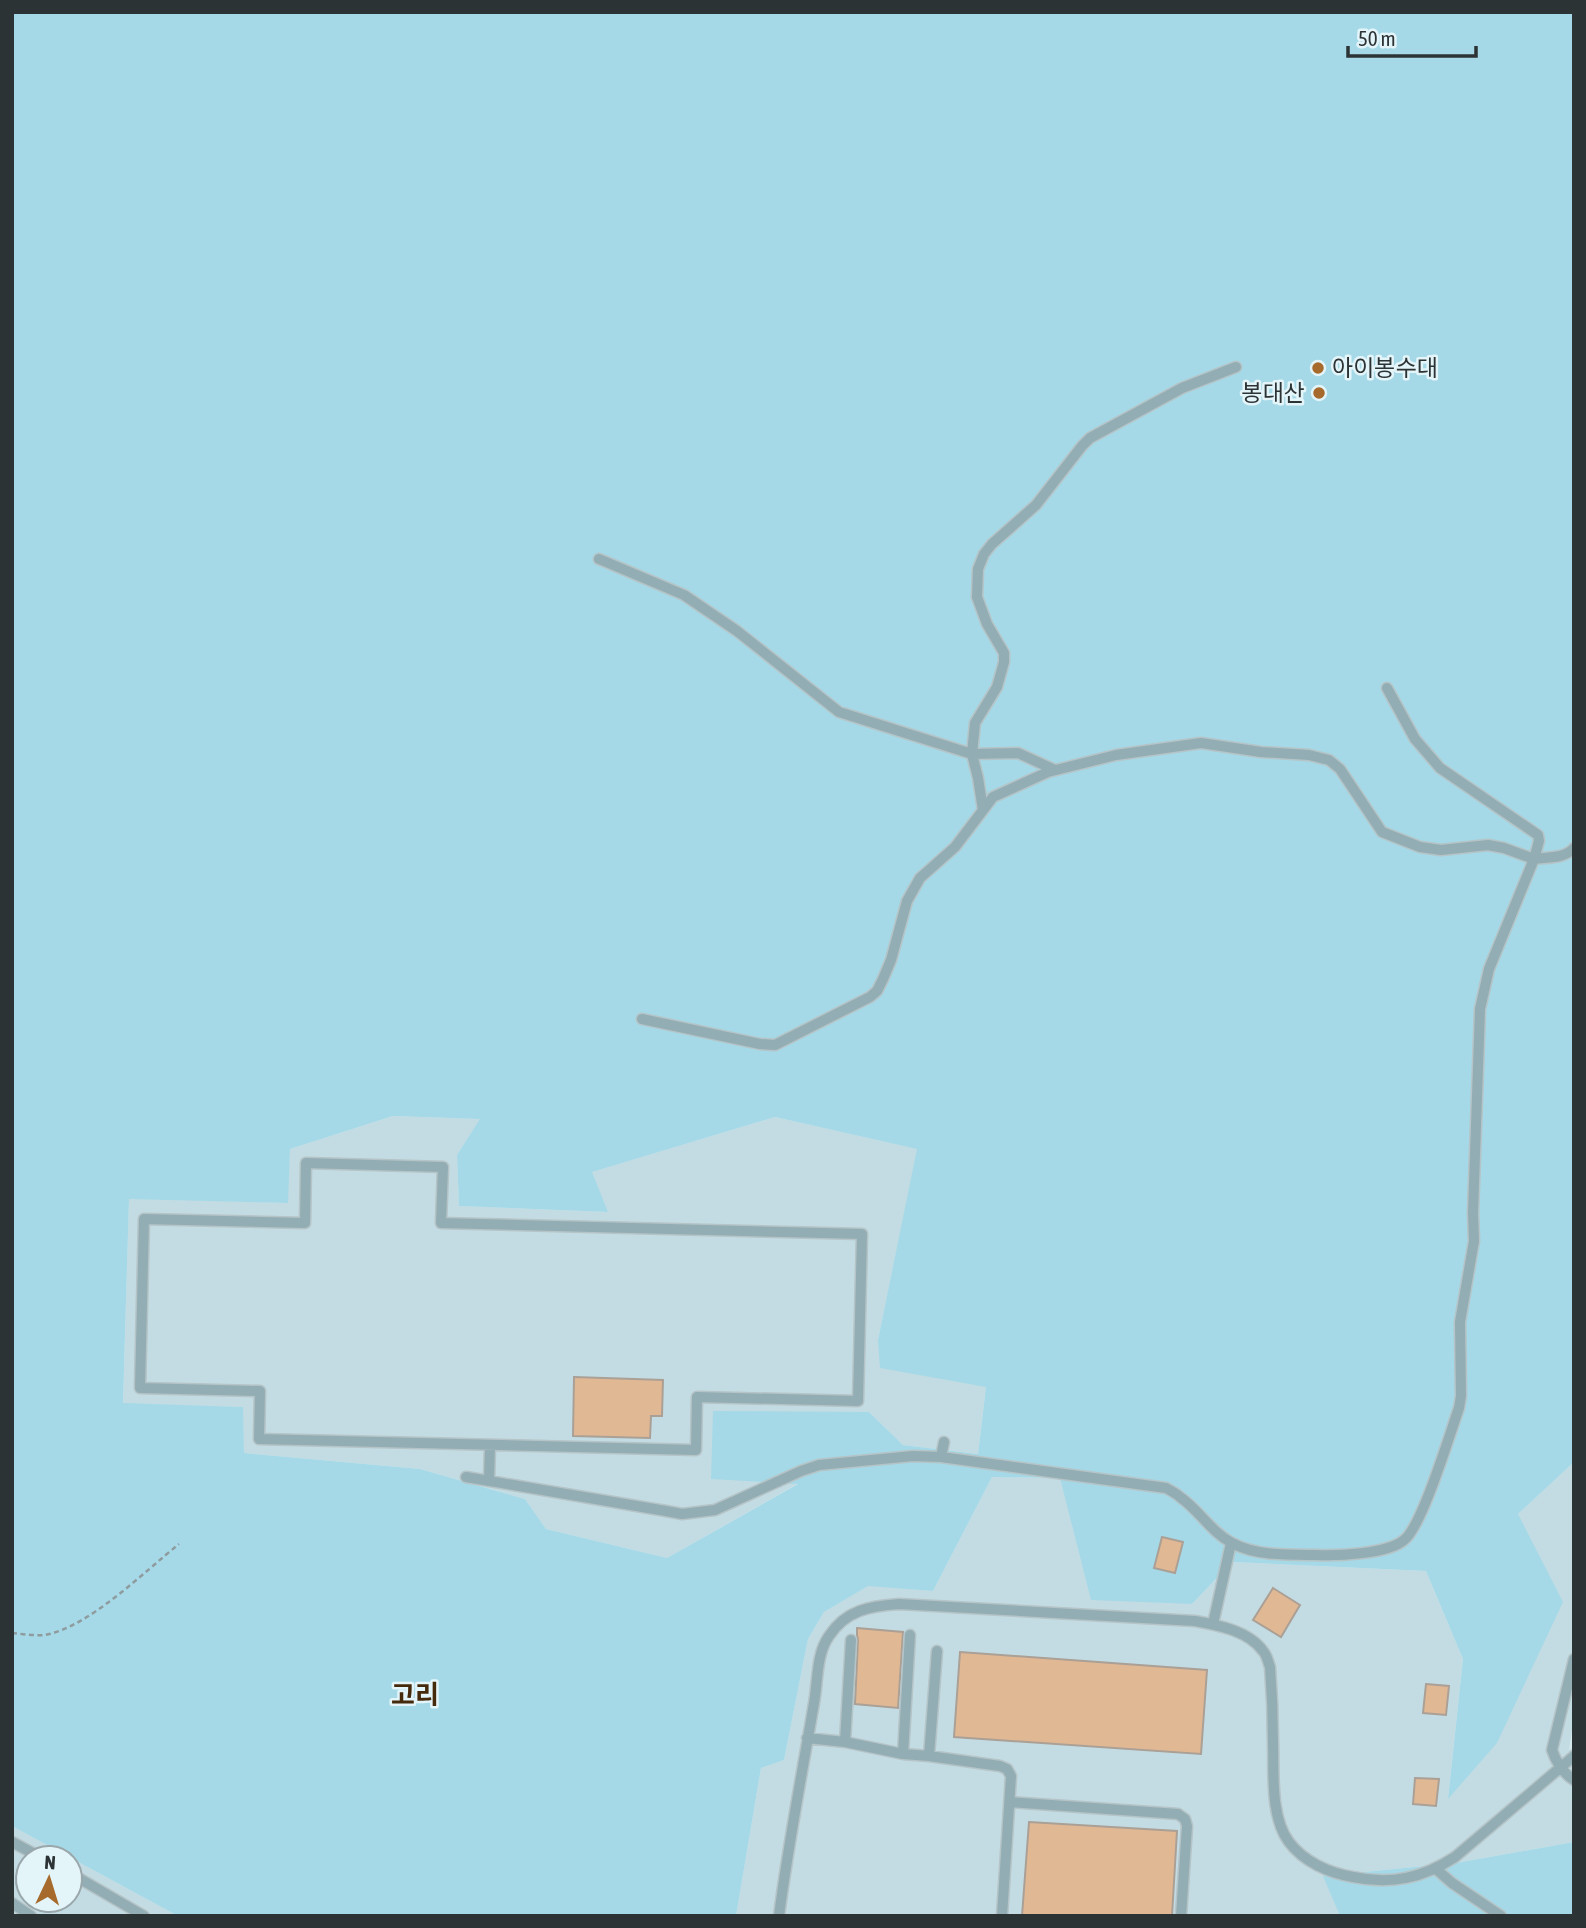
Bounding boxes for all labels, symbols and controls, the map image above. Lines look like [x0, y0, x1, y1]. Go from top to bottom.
scale bar [1348, 14, 1476, 58]
text: 50 m [1358, 26, 1396, 50]
place label: 아이봉수대 [1332, 355, 1438, 381]
marker: 아이봉수대 [1310, 360, 1326, 376]
place label: 봉대산 [1242, 380, 1305, 406]
marker: 봉대산 [1311, 385, 1327, 401]
district label: 고리 [391, 1680, 439, 1710]
north arrow [14, 1844, 84, 1914]
text: N [44, 1851, 57, 1873]

